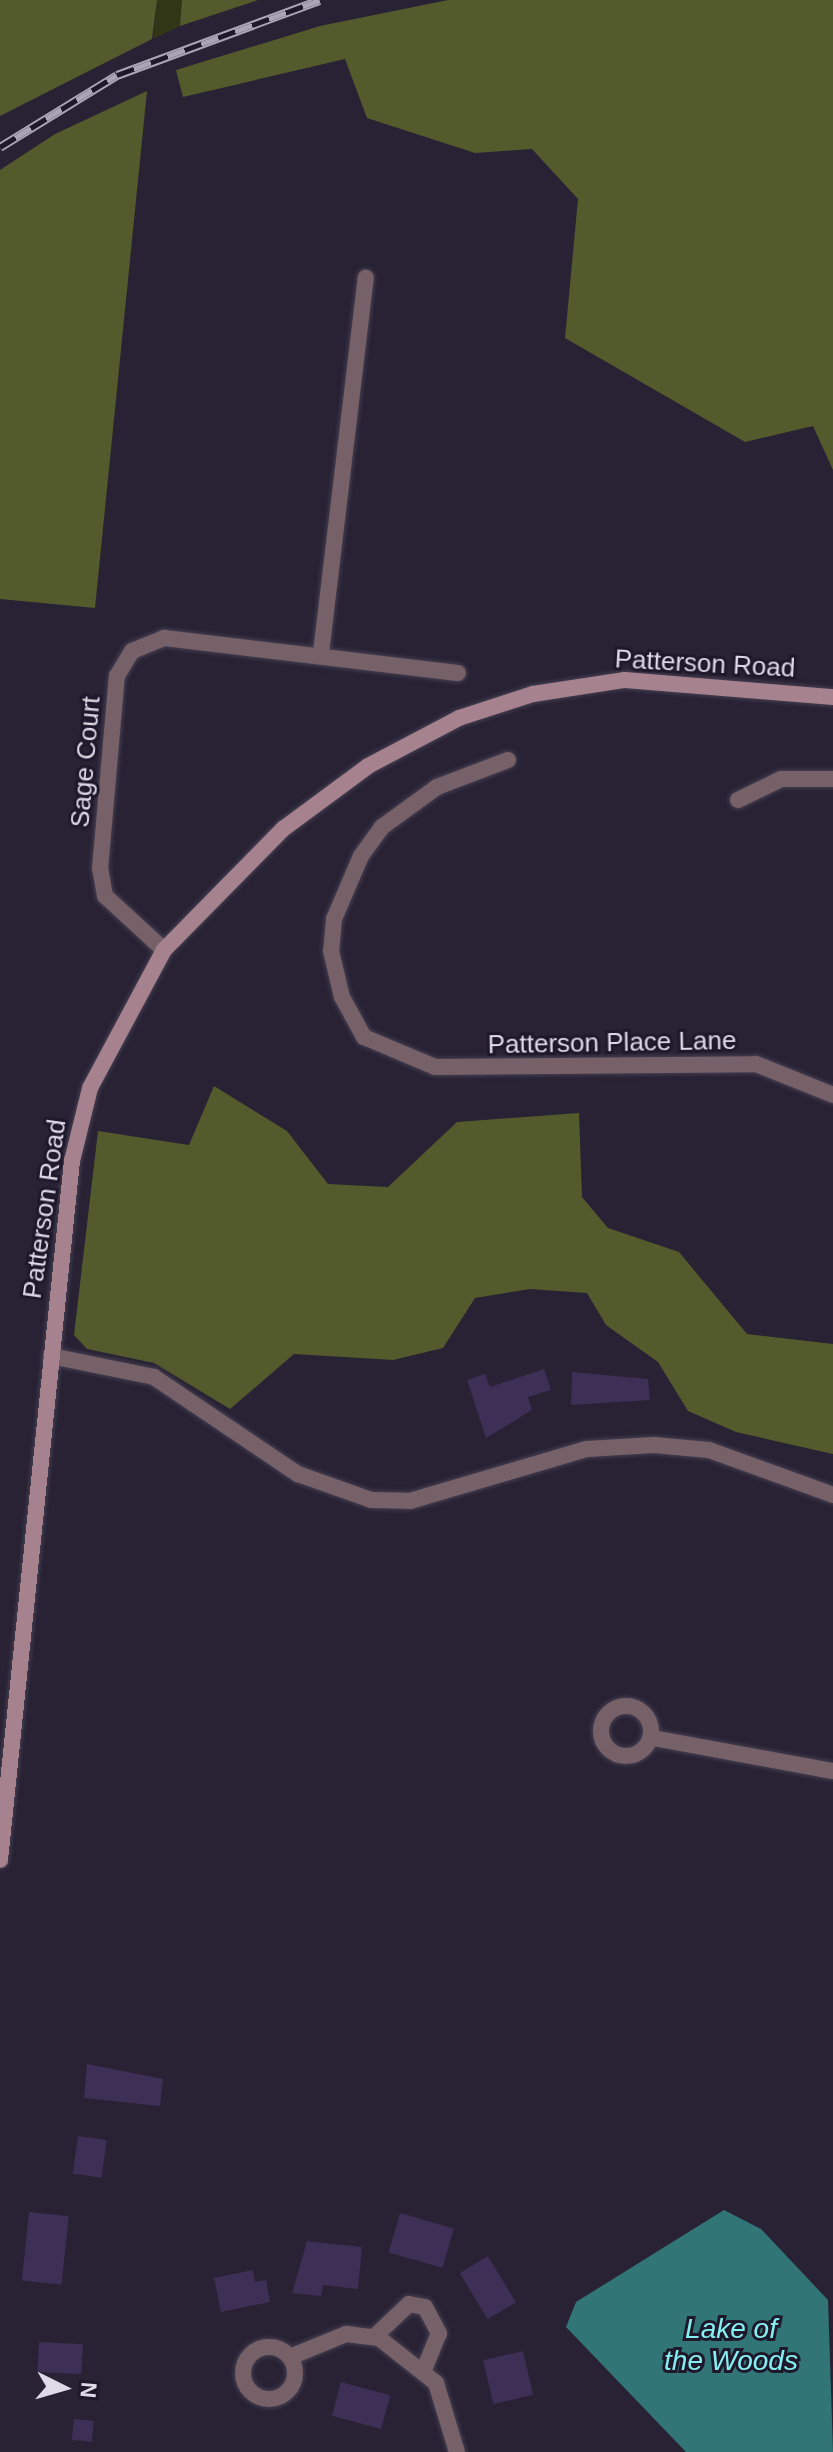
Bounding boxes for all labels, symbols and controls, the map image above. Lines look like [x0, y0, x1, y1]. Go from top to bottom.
street label: Patterson Road [614, 644, 796, 684]
street label: Sage Court [65, 695, 107, 829]
street label: Patterson Place Lane [487, 1025, 737, 1061]
street label: Patterson Road [17, 1117, 73, 1301]
water label: Lake of the Woods [664, 2312, 798, 2378]
north arrow [24, 2348, 104, 2428]
text: N [75, 2381, 102, 2399]

